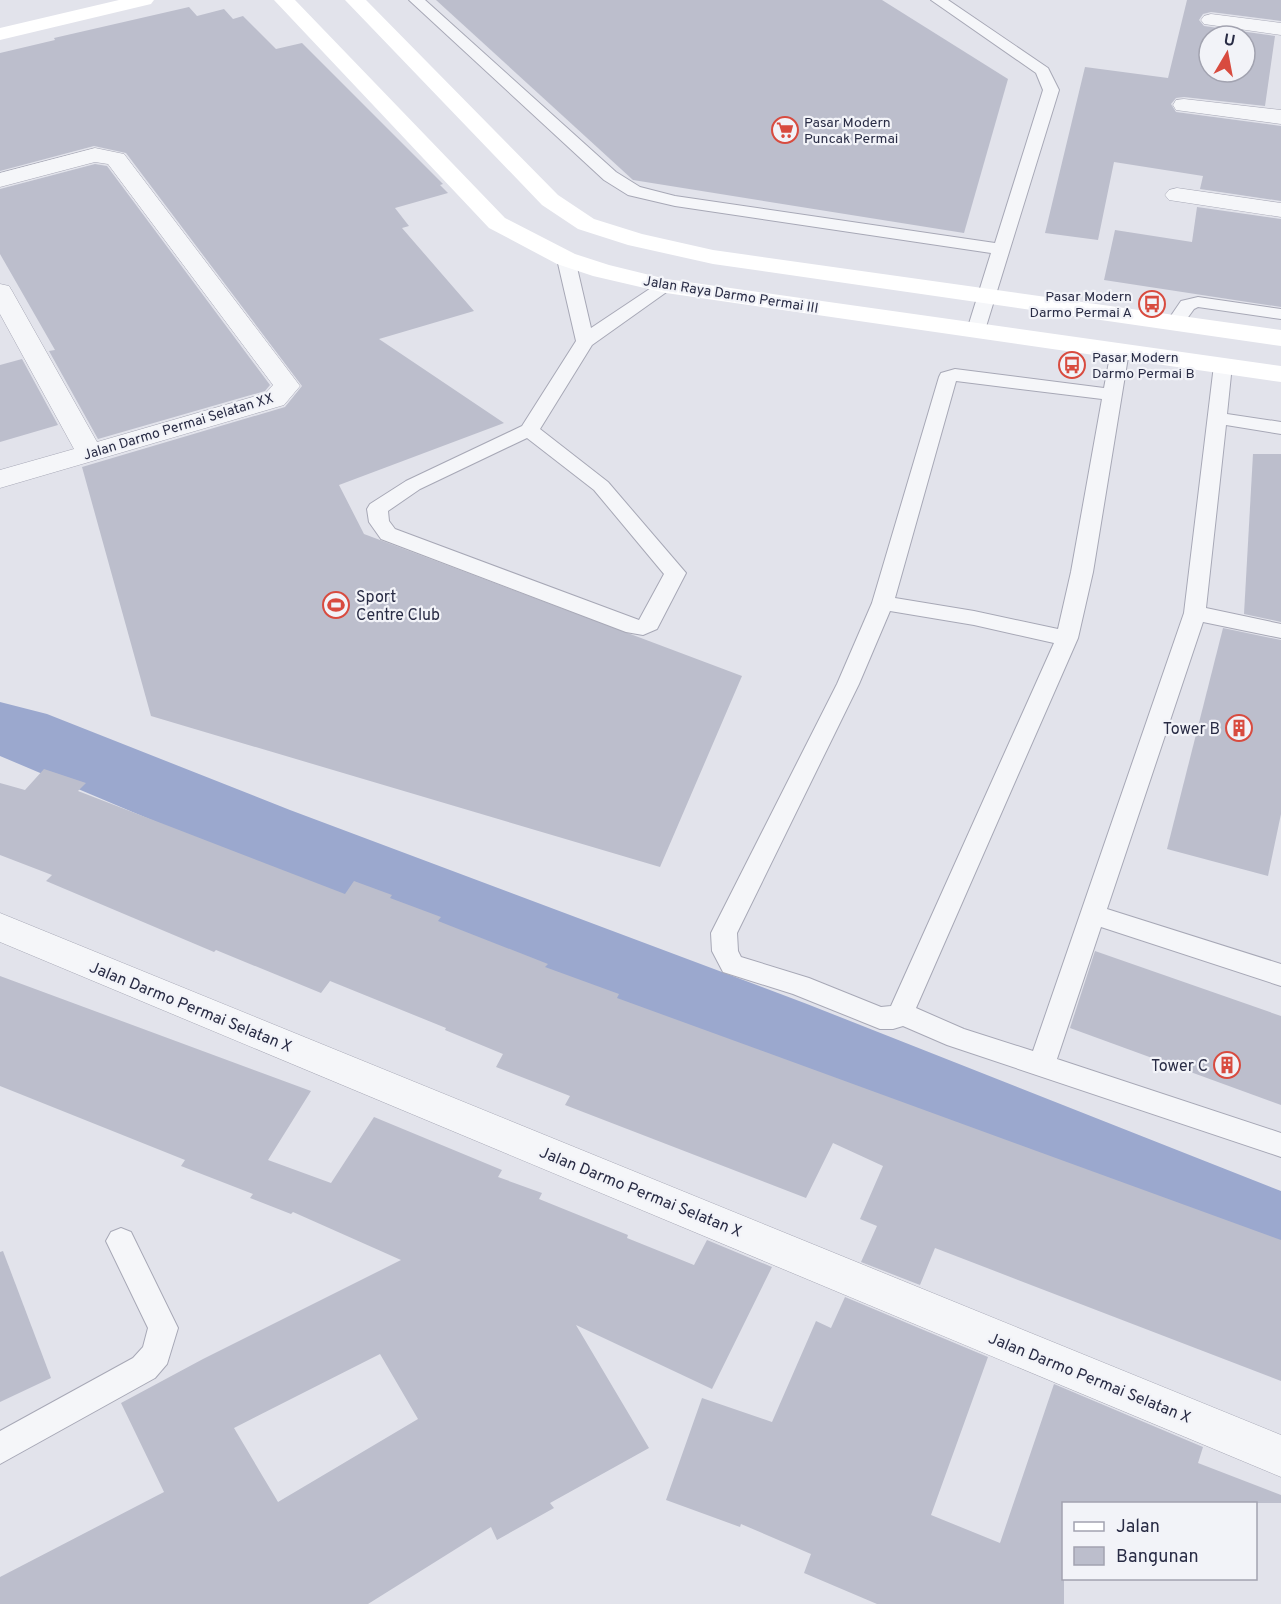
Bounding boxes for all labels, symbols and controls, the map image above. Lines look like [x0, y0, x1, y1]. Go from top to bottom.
north arrow [1197, 24, 1257, 84]
text: U [1222, 30, 1237, 52]
supermarket icon: Pasar Modern Puncak Permai [770, 115, 800, 145]
place label: Pasar Modern Puncak Permai [804, 115, 898, 148]
street label: Jalan Raya Darmo Permai III [642, 273, 819, 318]
place label: Pasar Modern Darmo Permai A [1030, 289, 1132, 322]
bus stop icon: Pasar Modern Darmo Permai A [1137, 289, 1167, 319]
bus stop icon: Pasar Modern Darmo Permai B [1057, 350, 1087, 380]
place label: Pasar Modern Darmo Permai B [1092, 350, 1195, 383]
street label: Jalan Darmo Permai Selatan XX [81, 390, 276, 465]
place label: Sport Centre Club [356, 588, 440, 626]
sports icon: Sport Centre Club [321, 590, 351, 620]
building icon: Tower B [1224, 713, 1254, 743]
place label: Tower B [1163, 720, 1220, 740]
street label: Jalan Darmo Permai Selatan X [86, 958, 294, 1058]
building icon: Tower C [1212, 1050, 1242, 1080]
place label: Tower C [1151, 1057, 1208, 1077]
street label: Jalan Darmo Permai Selatan X [536, 1143, 744, 1243]
street label: Jalan Darmo Permai Selatan X [985, 1329, 1193, 1429]
legend [1062, 1502, 1257, 1580]
text: Jalan [1116, 1516, 1160, 1539]
text: Bangunan [1116, 1546, 1199, 1569]

